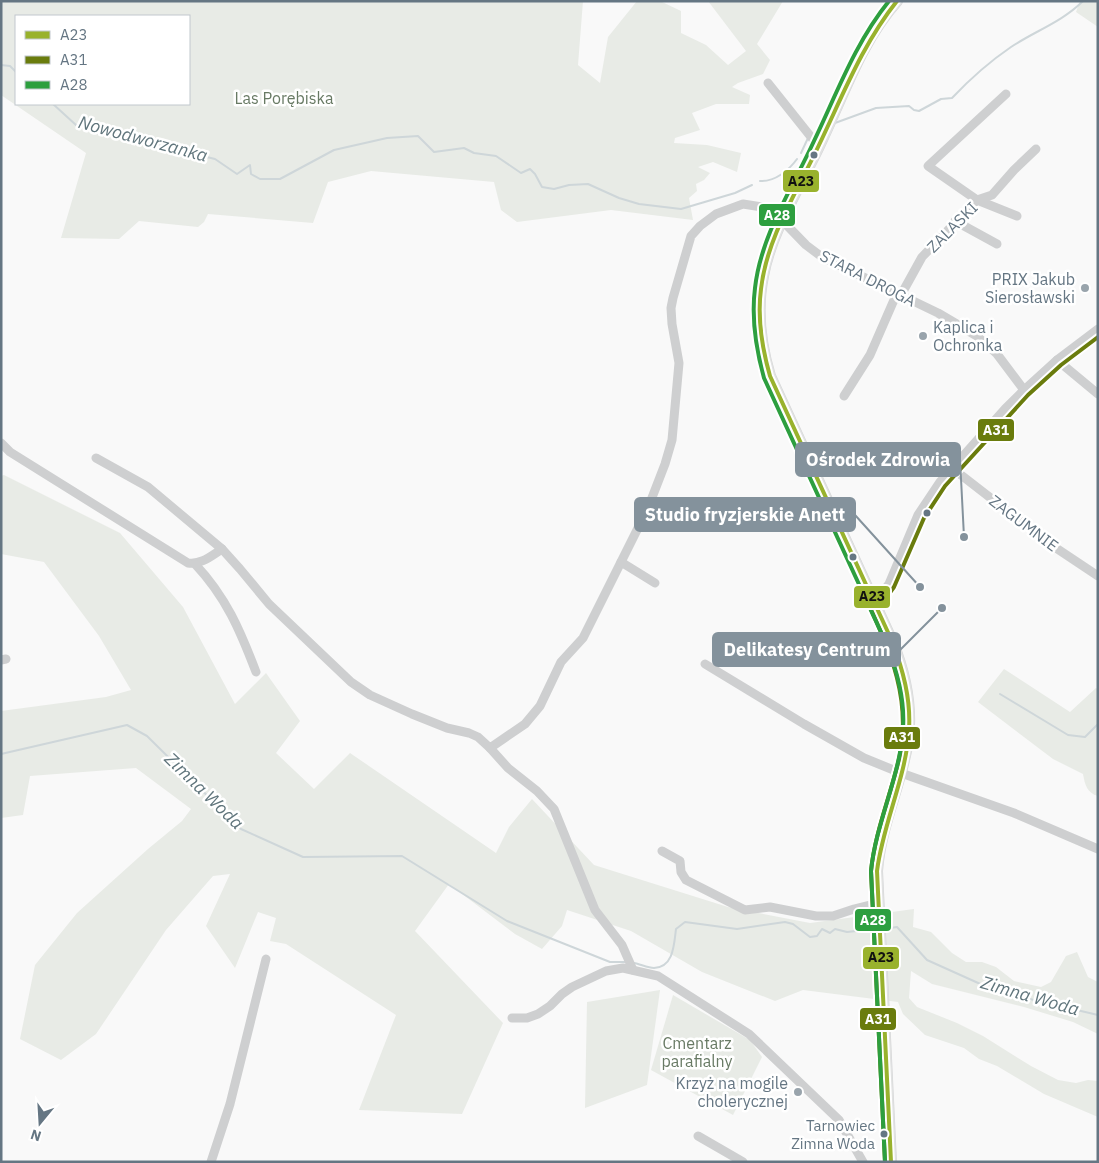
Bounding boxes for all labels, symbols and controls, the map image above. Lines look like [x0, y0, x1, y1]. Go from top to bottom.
legend [15, 15, 190, 105]
text: A23 [60, 25, 88, 44]
text: A31 [60, 50, 88, 69]
text: A28 [60, 75, 88, 94]
park label: Las Porębiska [235, 88, 334, 108]
water label: Nowodworzanka [76, 110, 210, 167]
unlabelled marker [809, 150, 819, 160]
line badge: A23 [782, 169, 820, 193]
text: A23 [788, 172, 814, 190]
street label: ZALASKI [922, 197, 982, 257]
line badge: A28 [758, 203, 796, 227]
text: A28 [764, 206, 790, 224]
street label: STARA DROGA [817, 245, 919, 311]
place label: PRIX Jakub Sierosławski [985, 269, 1075, 307]
marker: PRIX Jakub Sierosławski [1079, 282, 1091, 294]
place label: Kaplica i Ochronka [933, 317, 1003, 355]
marker: Kaplica i Ochronka [917, 330, 929, 342]
line badge: A31 [977, 418, 1015, 442]
text: A31 [983, 421, 1010, 439]
callout: Ośrodek Zdrowia [796, 443, 960, 476]
text: Ośrodek Zdrowia [806, 448, 950, 471]
street label: ZAGUMNIE [986, 491, 1062, 555]
callout: Studio fryzjerskie Anett [635, 498, 855, 531]
text: Studio fryzjerskie Anett [645, 503, 845, 526]
unlabelled marker [922, 508, 932, 518]
unlabelled marker [848, 552, 858, 562]
line badge: A23 [853, 585, 891, 609]
text: A23 [859, 587, 885, 605]
callout: Delikatesy Centrum [713, 633, 900, 666]
text: Delikatesy Centrum [723, 638, 891, 661]
line badge: A31 [883, 726, 921, 750]
text: A31 [889, 728, 916, 746]
water label: Zimna Woda [159, 747, 249, 834]
line badge: A28 [854, 908, 892, 932]
text: A28 [860, 911, 886, 929]
line badge: A23 [862, 946, 900, 970]
text: A23 [868, 948, 894, 966]
water label: Zimna Woda [977, 970, 1082, 1021]
line badge: A31 [859, 1007, 897, 1031]
text: A31 [865, 1010, 892, 1028]
park label: Cmentarz parafialny [661, 1033, 733, 1071]
place label: Krzyż na mogile cholerycznej [676, 1073, 788, 1111]
marker: Krzyż na mogile cholerycznej [792, 1086, 804, 1098]
north arrow [15, 1098, 65, 1148]
place label: Tarnowiec Zimna Woda [791, 1116, 875, 1153]
text: N [28, 1125, 44, 1145]
marker: Tarnowiec Zimna Woda [879, 1129, 889, 1139]

